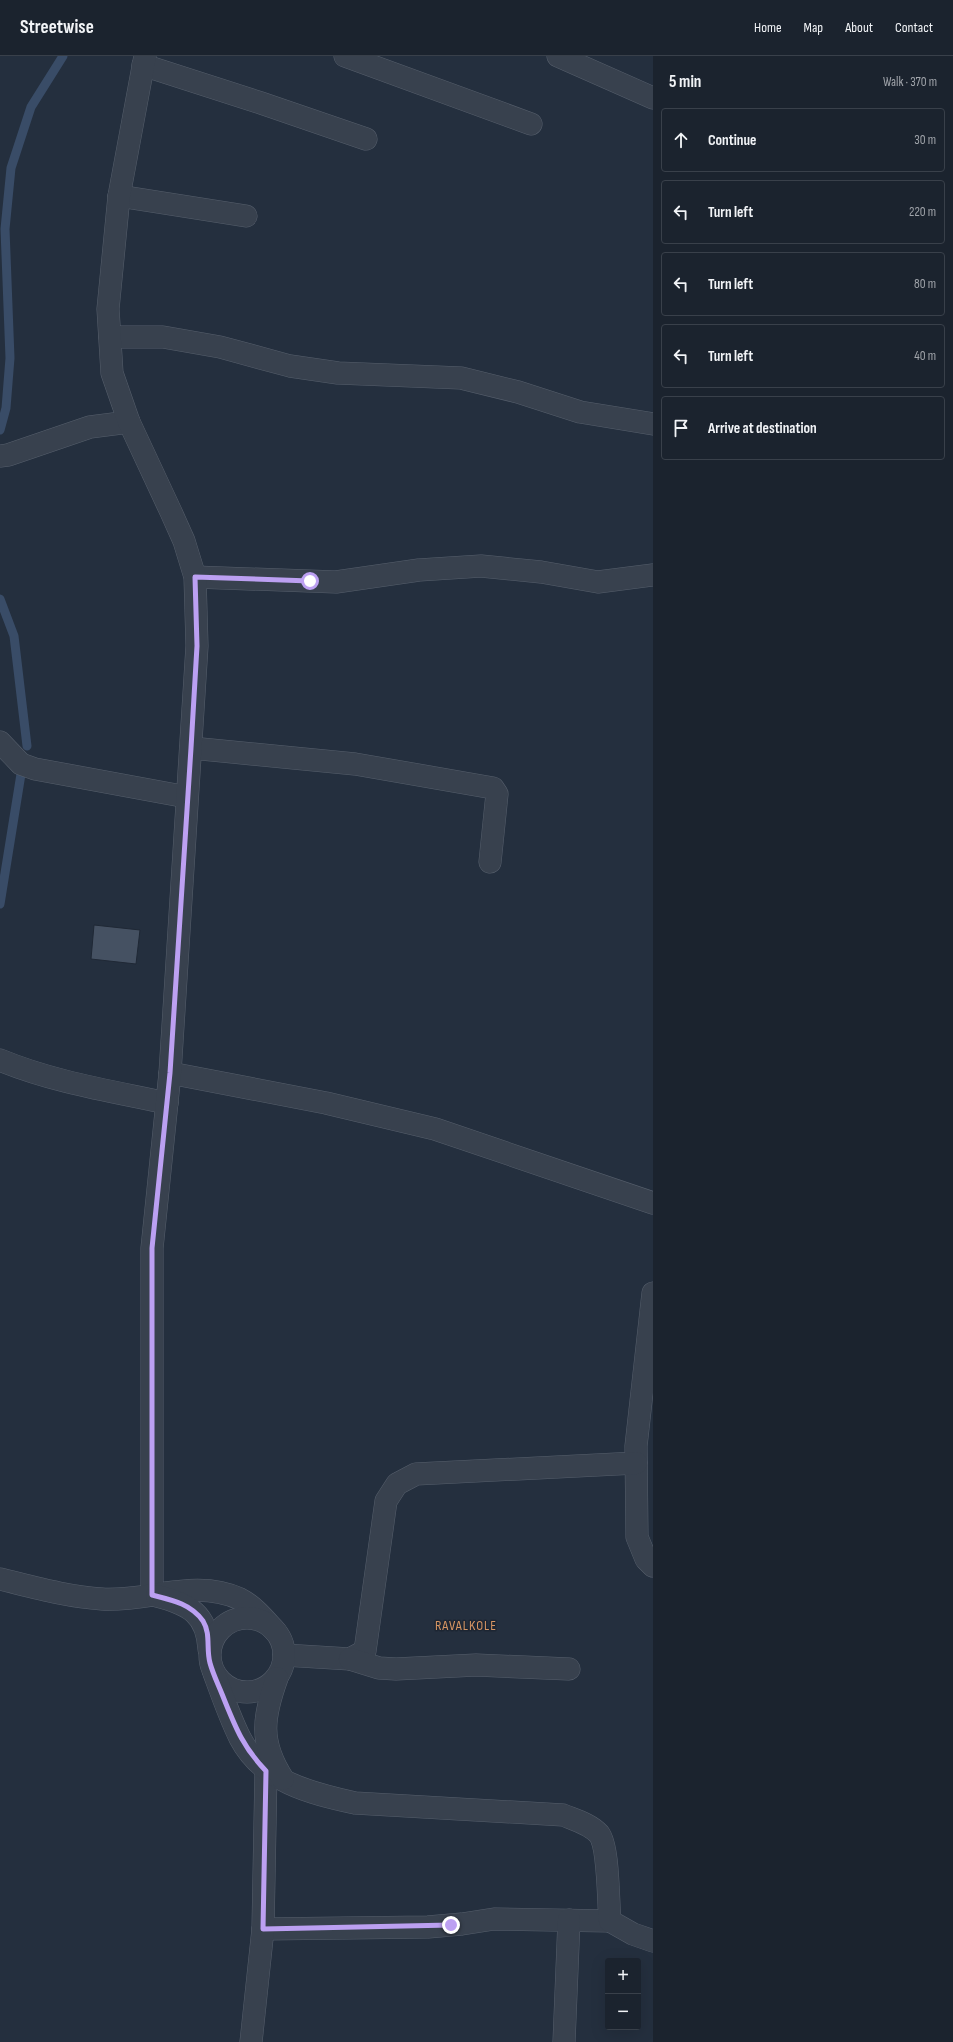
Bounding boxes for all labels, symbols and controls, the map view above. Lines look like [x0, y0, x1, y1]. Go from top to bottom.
text: Streetwise [20, 16, 94, 39]
text: Home [754, 19, 782, 36]
text: Map [804, 19, 823, 36]
text: About [845, 19, 873, 36]
text: Contact [895, 19, 933, 36]
text: 5 min [669, 72, 701, 92]
text: Walk · 370 m [883, 74, 937, 90]
icon: ahead [670, 129, 692, 151]
text: Continue [708, 131, 757, 150]
text: 30 m [914, 132, 936, 148]
icon: left [670, 201, 692, 223]
text: Turn left [708, 203, 753, 222]
text: 220 m [909, 204, 936, 220]
icon: left [670, 273, 692, 295]
text: Turn left [708, 275, 753, 294]
text: 80 m [914, 276, 936, 292]
icon: left [670, 345, 692, 367]
text: Turn left [708, 347, 753, 366]
text: 40 m [914, 348, 936, 364]
icon: arrive [670, 417, 692, 439]
text: Arrive at destination [708, 419, 817, 438]
route start [301, 572, 319, 590]
district label: RAVALKOLE [435, 1617, 497, 1634]
route end [442, 1916, 460, 1934]
map controls [605, 1958, 641, 2030]
button: + [605, 1958, 641, 1994]
button: − [605, 1994, 641, 2030]

